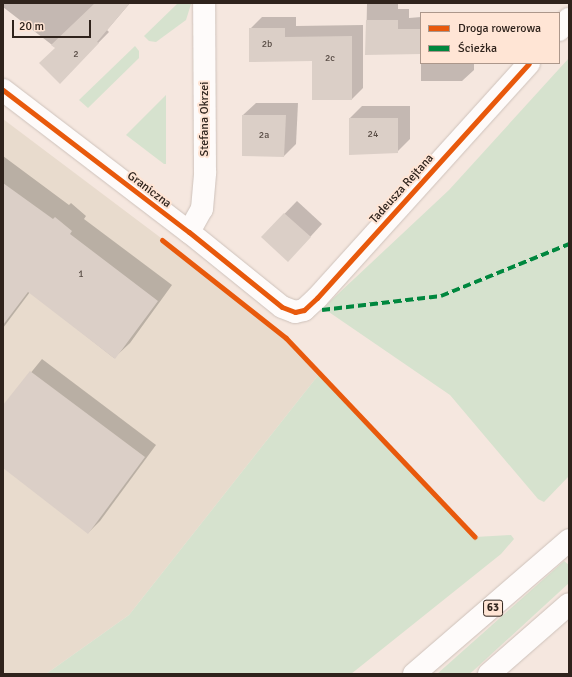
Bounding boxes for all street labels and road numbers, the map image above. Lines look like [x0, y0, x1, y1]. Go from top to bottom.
street label: Stefana Okrzei [198, 81, 212, 157]
street label: Tadeusza Rejtana [367, 151, 437, 227]
street label: Graniczna [124, 169, 174, 211]
road number: 63 [483, 599, 503, 617]

